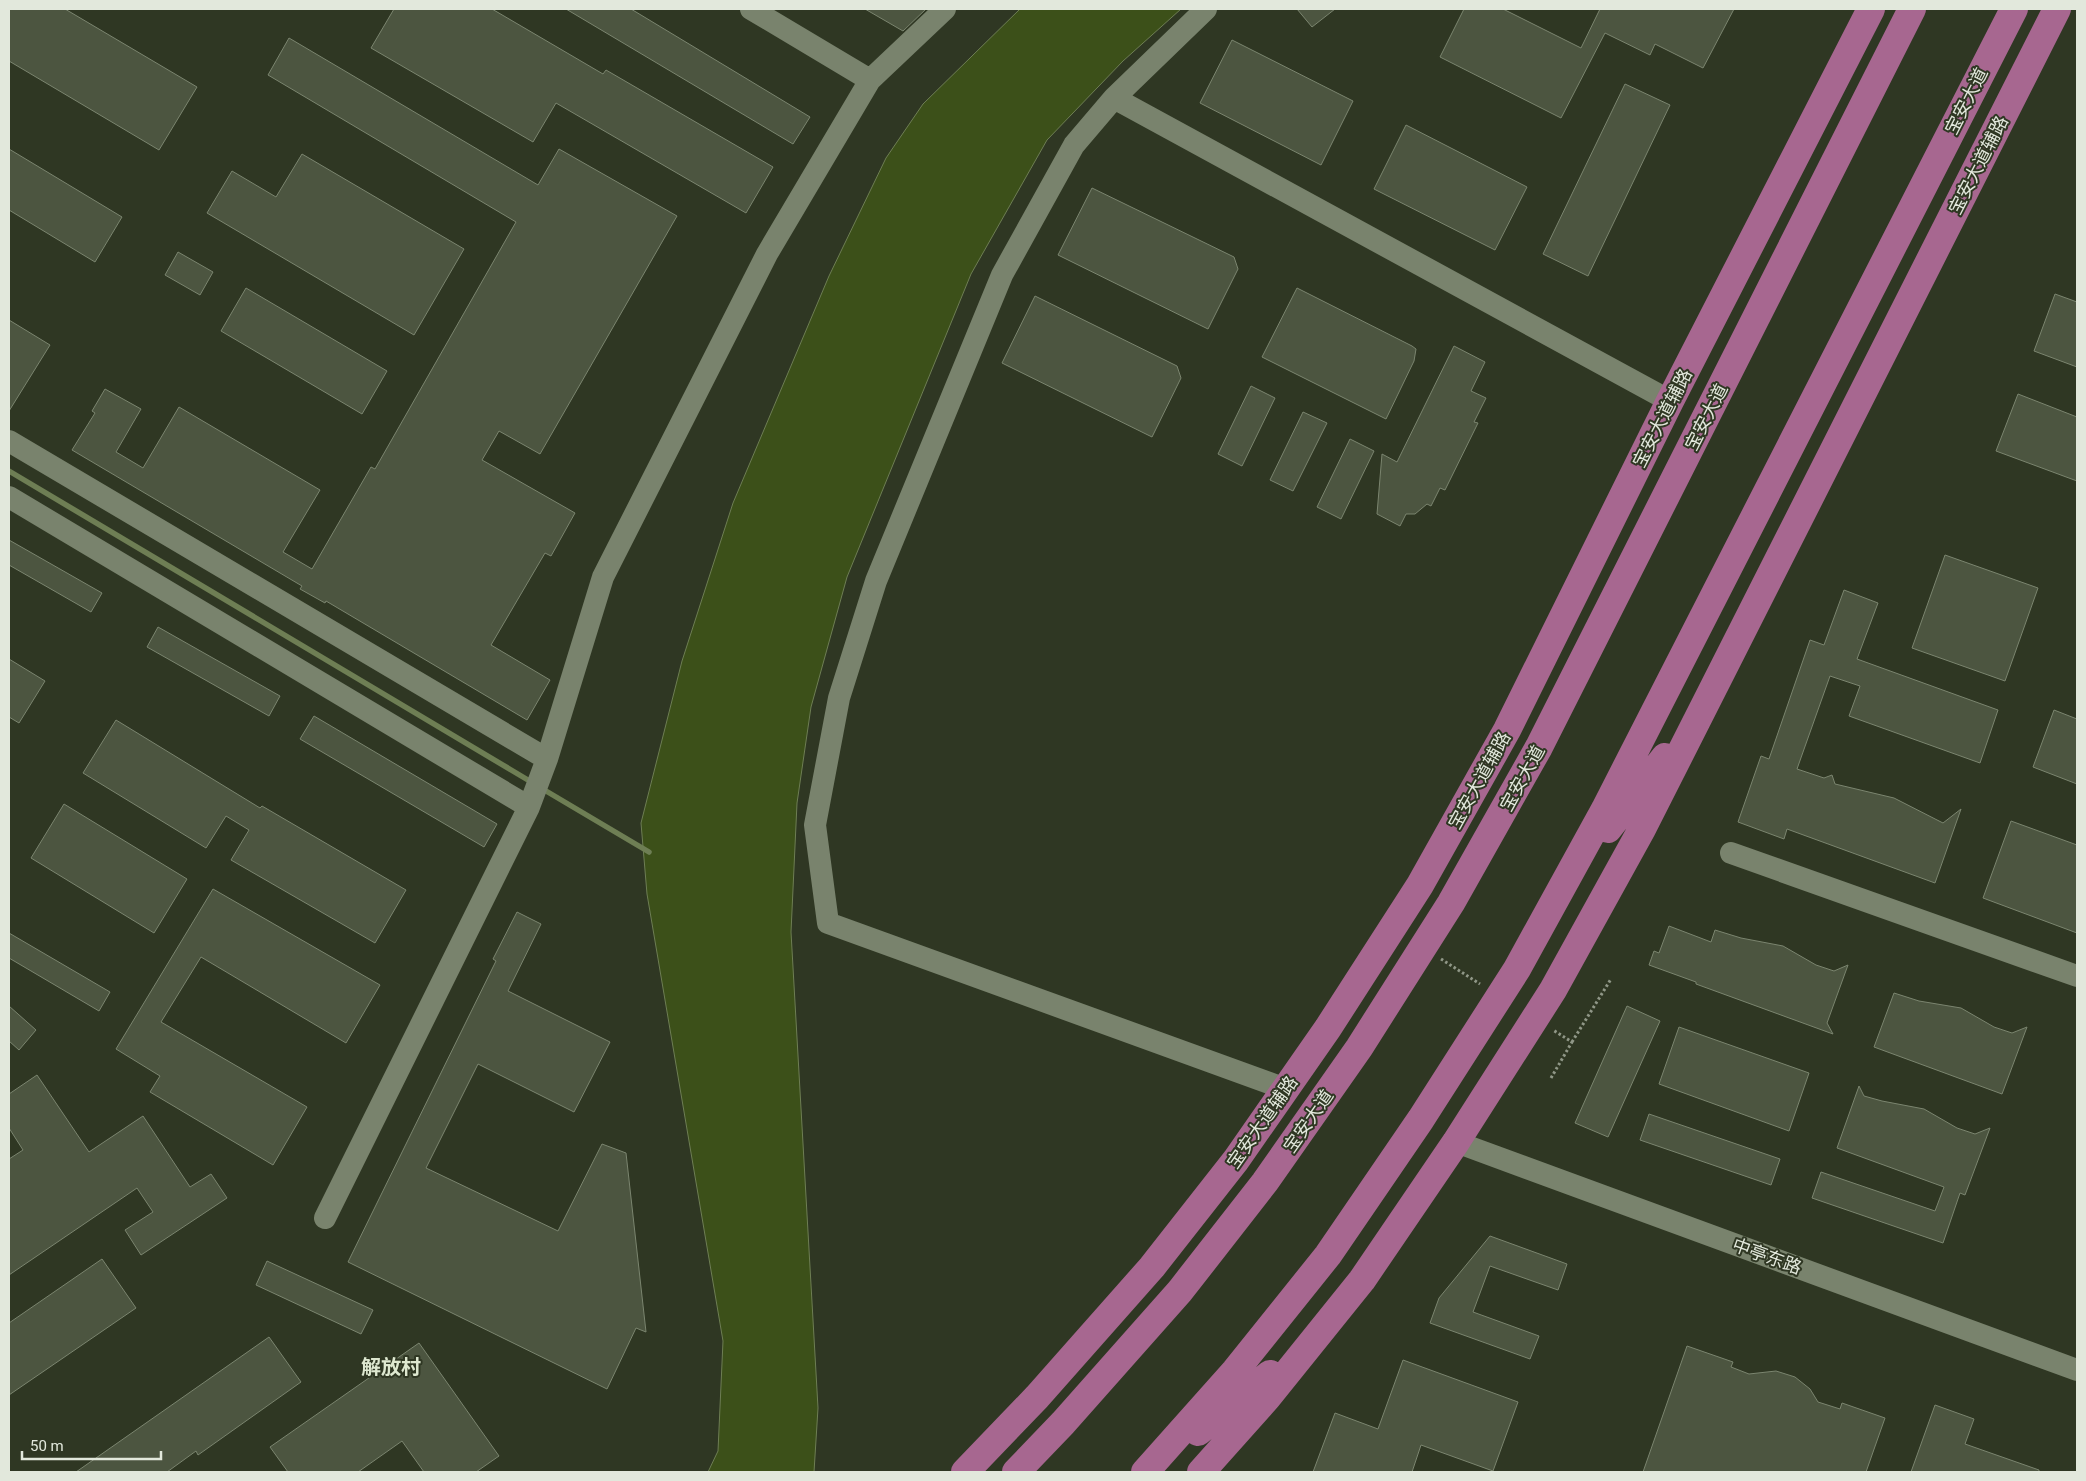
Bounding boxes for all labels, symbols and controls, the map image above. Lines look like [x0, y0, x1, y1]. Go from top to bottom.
street label: 宝安大道 [1940, 64, 1992, 138]
street label: 宝安大道辅路 [1944, 112, 2012, 218]
street label: 宝安大道辅路 [1628, 365, 1696, 471]
street label: 宝安大道 [1680, 380, 1732, 454]
street label: 宝安大道辅路 [1444, 728, 1514, 832]
street label: 宝安大道 [1495, 741, 1549, 815]
street label: 宝安大道辅路 [1222, 1072, 1302, 1172]
street label: 宝安大道 [1279, 1085, 1337, 1157]
street label: 中亭东路 [1730, 1234, 1804, 1278]
district label: 解放村 [361, 1355, 421, 1379]
scale bar [22, 1428, 161, 1460]
text: 50 m [30, 1437, 64, 1455]

